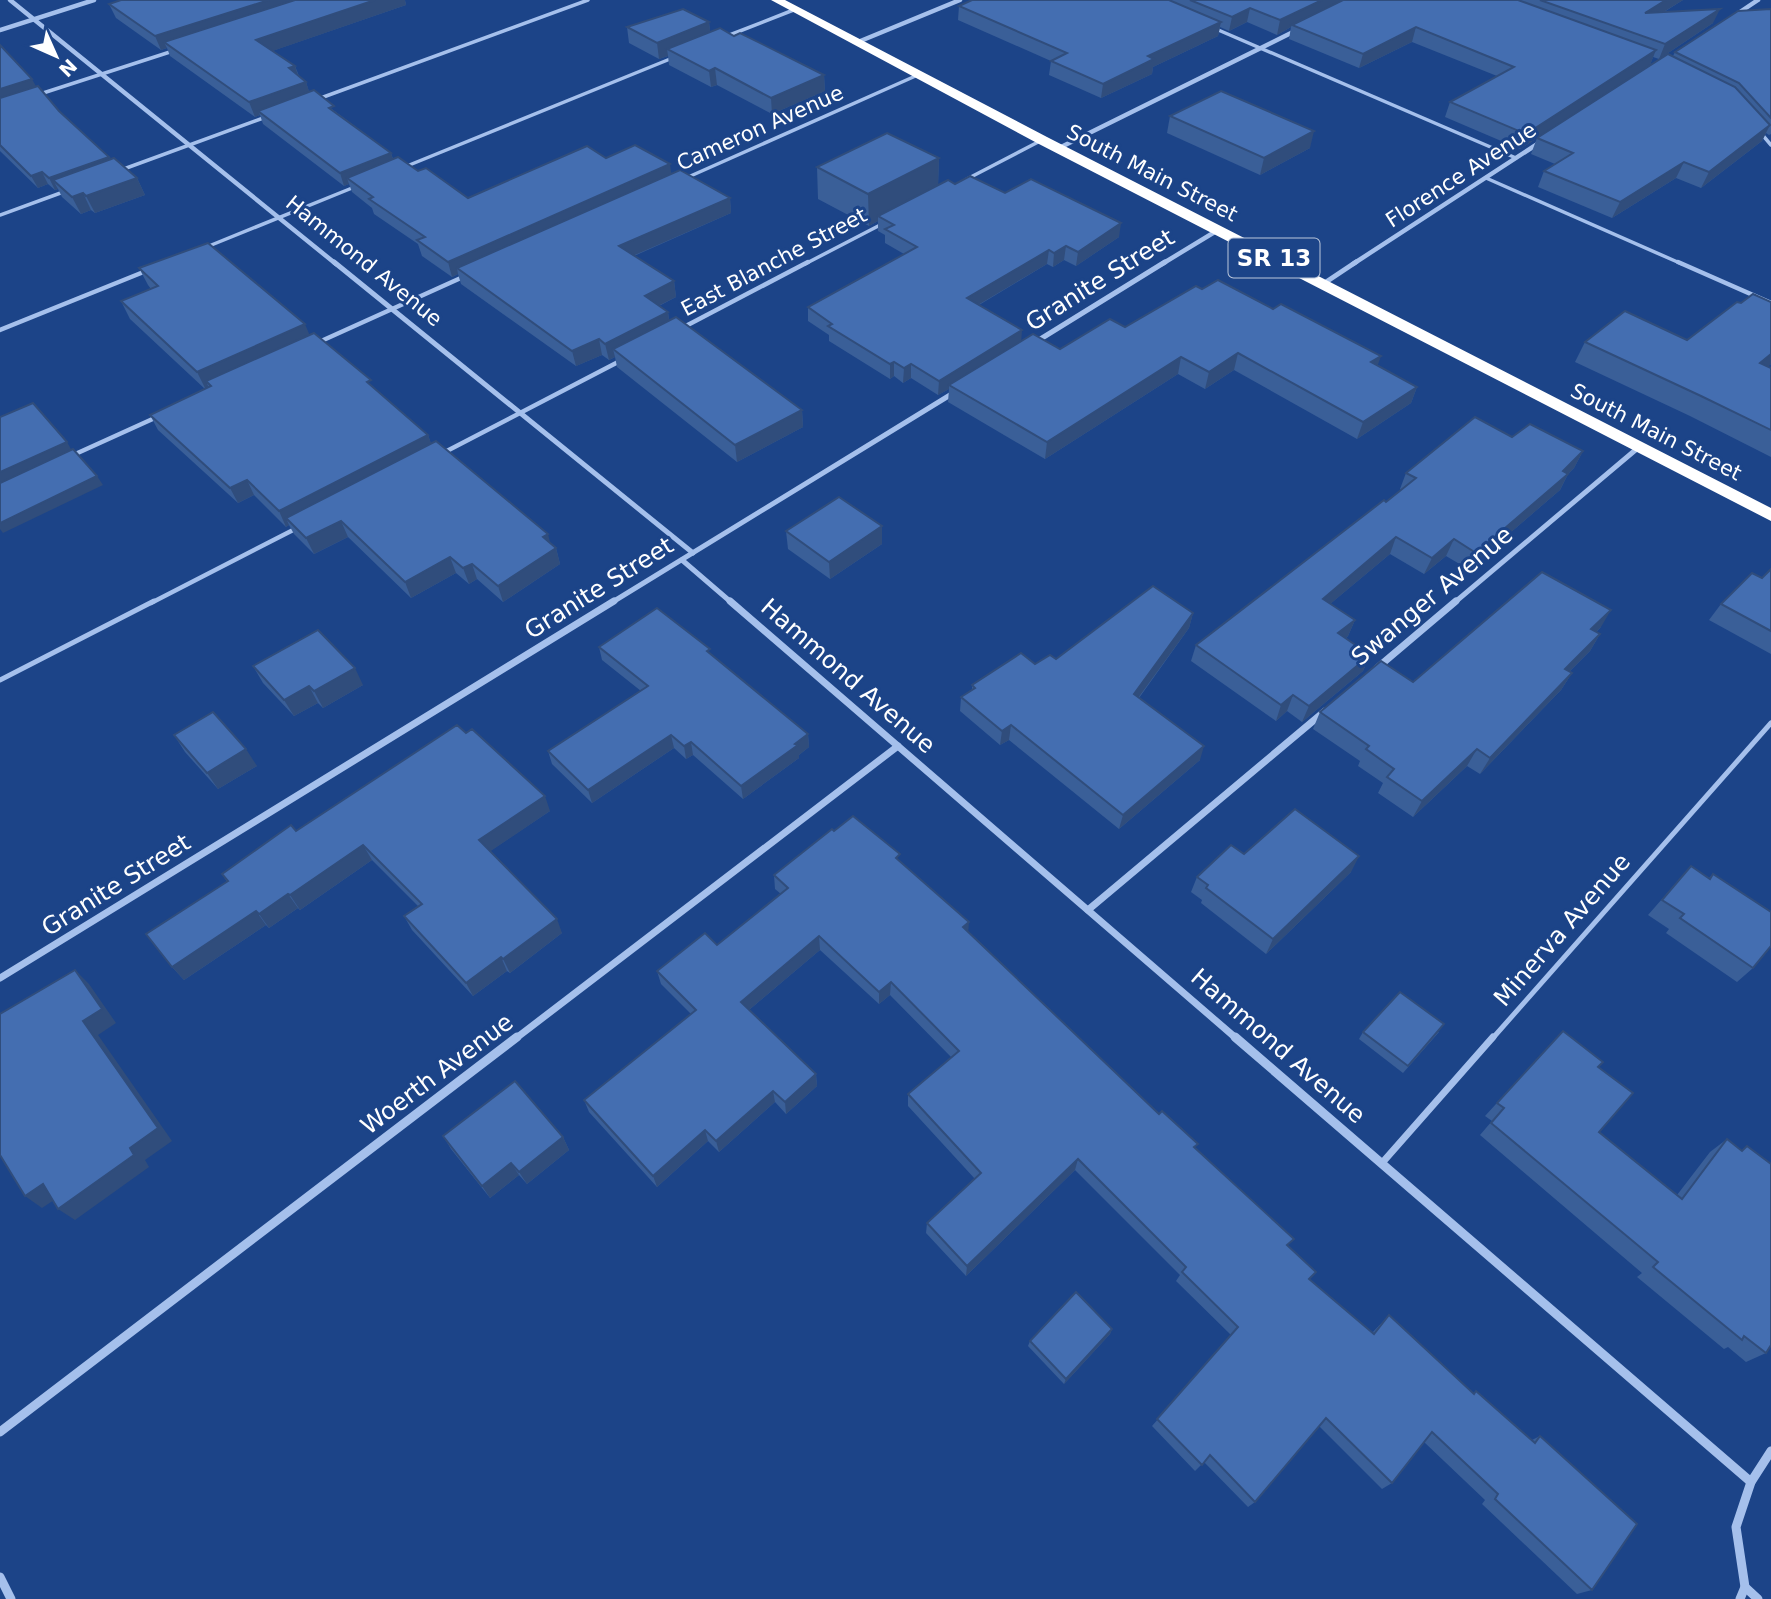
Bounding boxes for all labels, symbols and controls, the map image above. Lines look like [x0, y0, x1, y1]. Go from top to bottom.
north arrow [21, 21, 91, 91]
text: N [55, 55, 81, 81]
street label: Cameron Avenue [673, 80, 847, 176]
street label: Florence Avenue [1381, 117, 1541, 233]
street label: South Main Street [1063, 120, 1241, 226]
street label: Hammond Avenue [281, 191, 447, 331]
street label: East Blanche Street [677, 203, 871, 321]
street label: Granite Street [1021, 223, 1179, 337]
road number: SR 13 [1228, 238, 1320, 278]
street label: South Main Street [1567, 379, 1745, 485]
street label: Swanger Avenue [1346, 521, 1518, 671]
street label: Granite Street [520, 531, 678, 645]
street label: Hammond Avenue [755, 593, 941, 759]
street label: Granite Street [37, 828, 195, 942]
street label: Minerva Avenue [1488, 848, 1636, 1012]
street label: Hammond Avenue [1185, 963, 1371, 1129]
street label: Woerth Avenue [355, 1008, 519, 1140]

